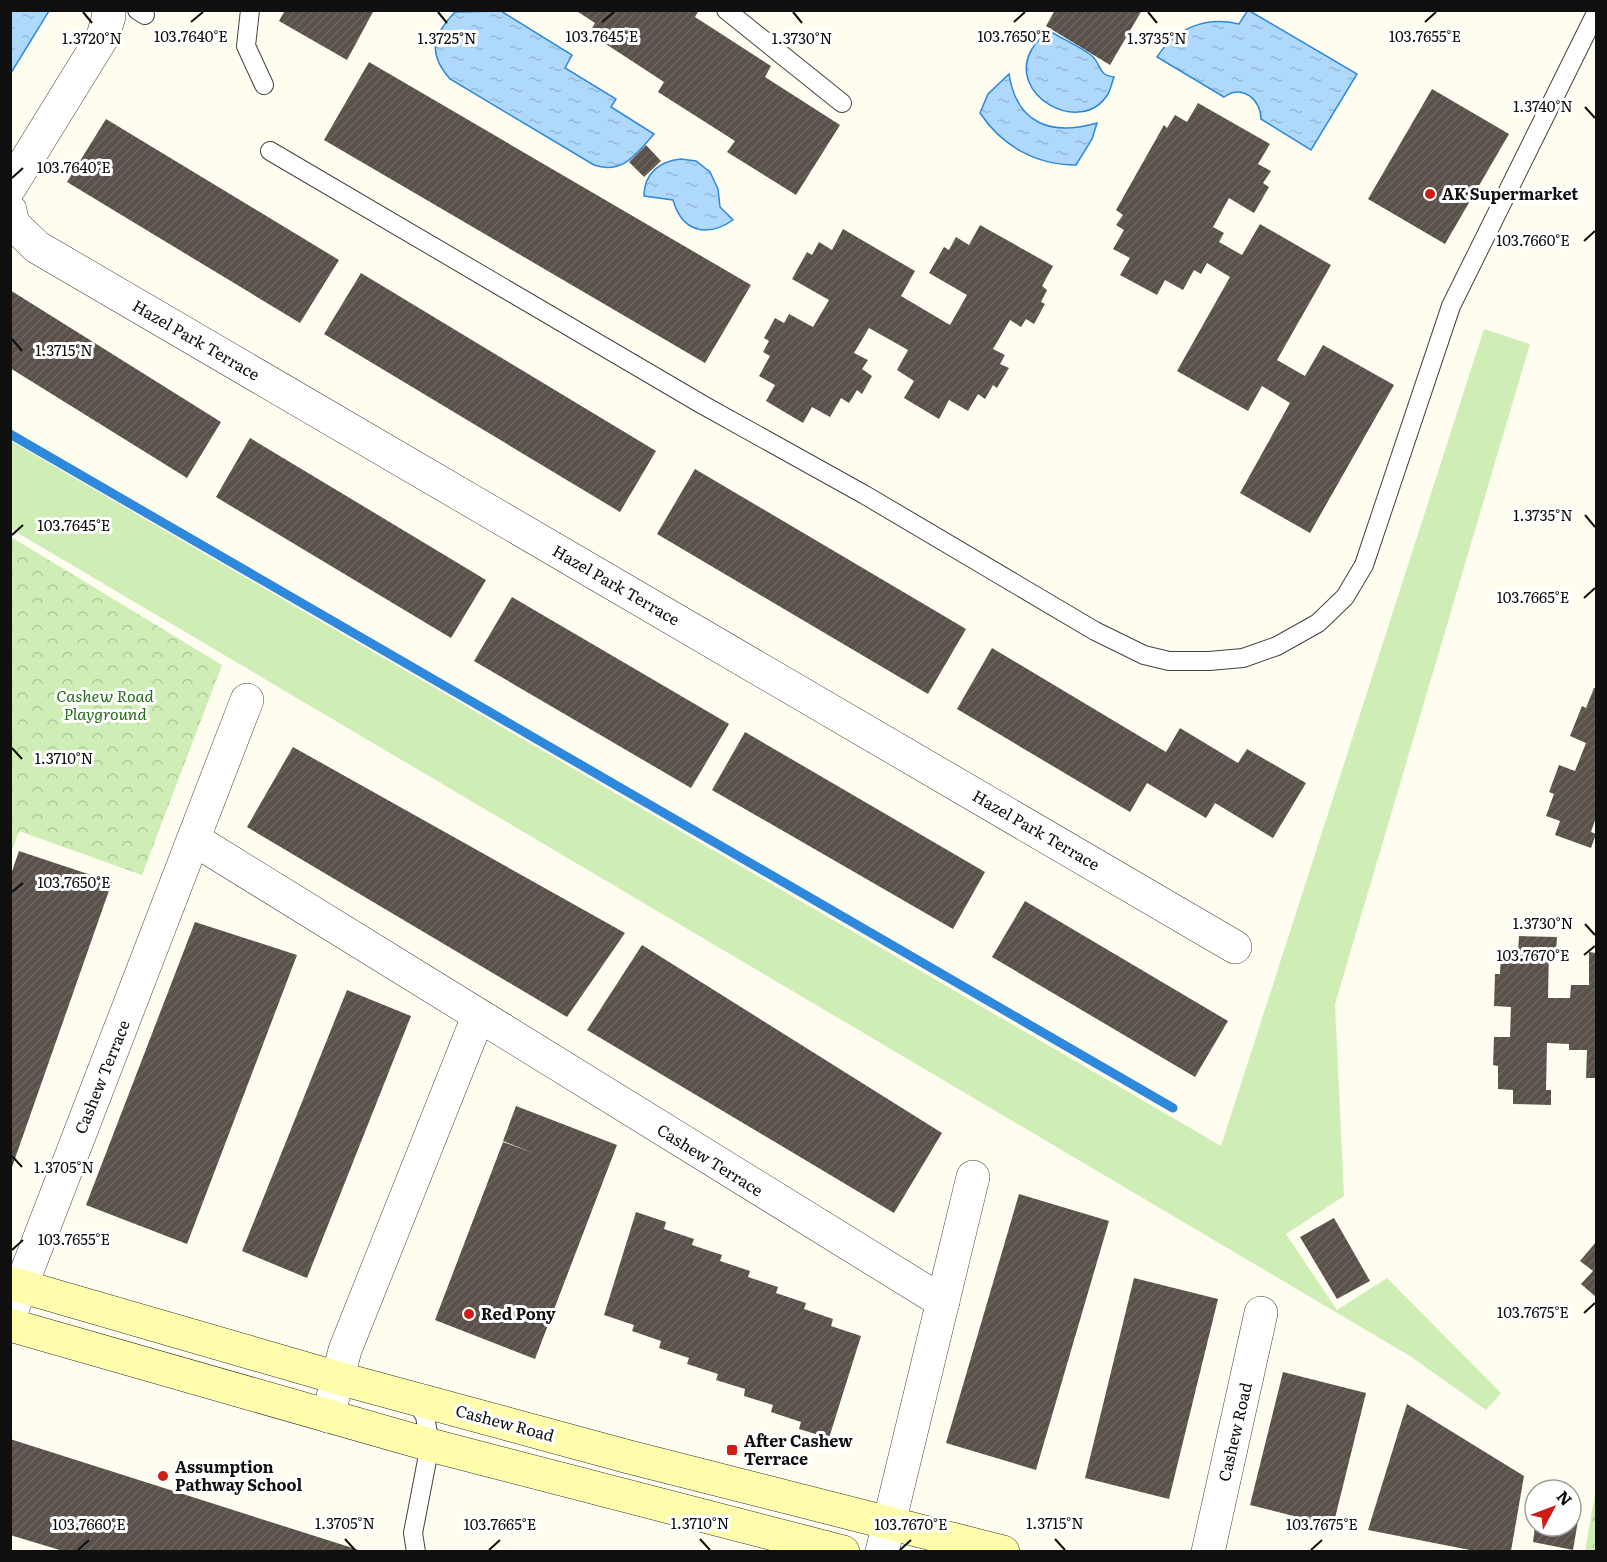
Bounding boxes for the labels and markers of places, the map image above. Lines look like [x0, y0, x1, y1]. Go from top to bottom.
place label: AK Supermarket [1442, 181, 1578, 205]
marker: AK Supermarket [1423, 187, 1437, 201]
place label: Red Pony [481, 1301, 556, 1325]
marker: Red Pony [462, 1307, 476, 1321]
place label: After Cashew Terrace [744, 1428, 853, 1470]
marker: After Cashew Terrace [725, 1443, 739, 1457]
place label: Assumption Pathway School [175, 1454, 302, 1496]
marker: Assumption Pathway School [156, 1469, 170, 1483]

